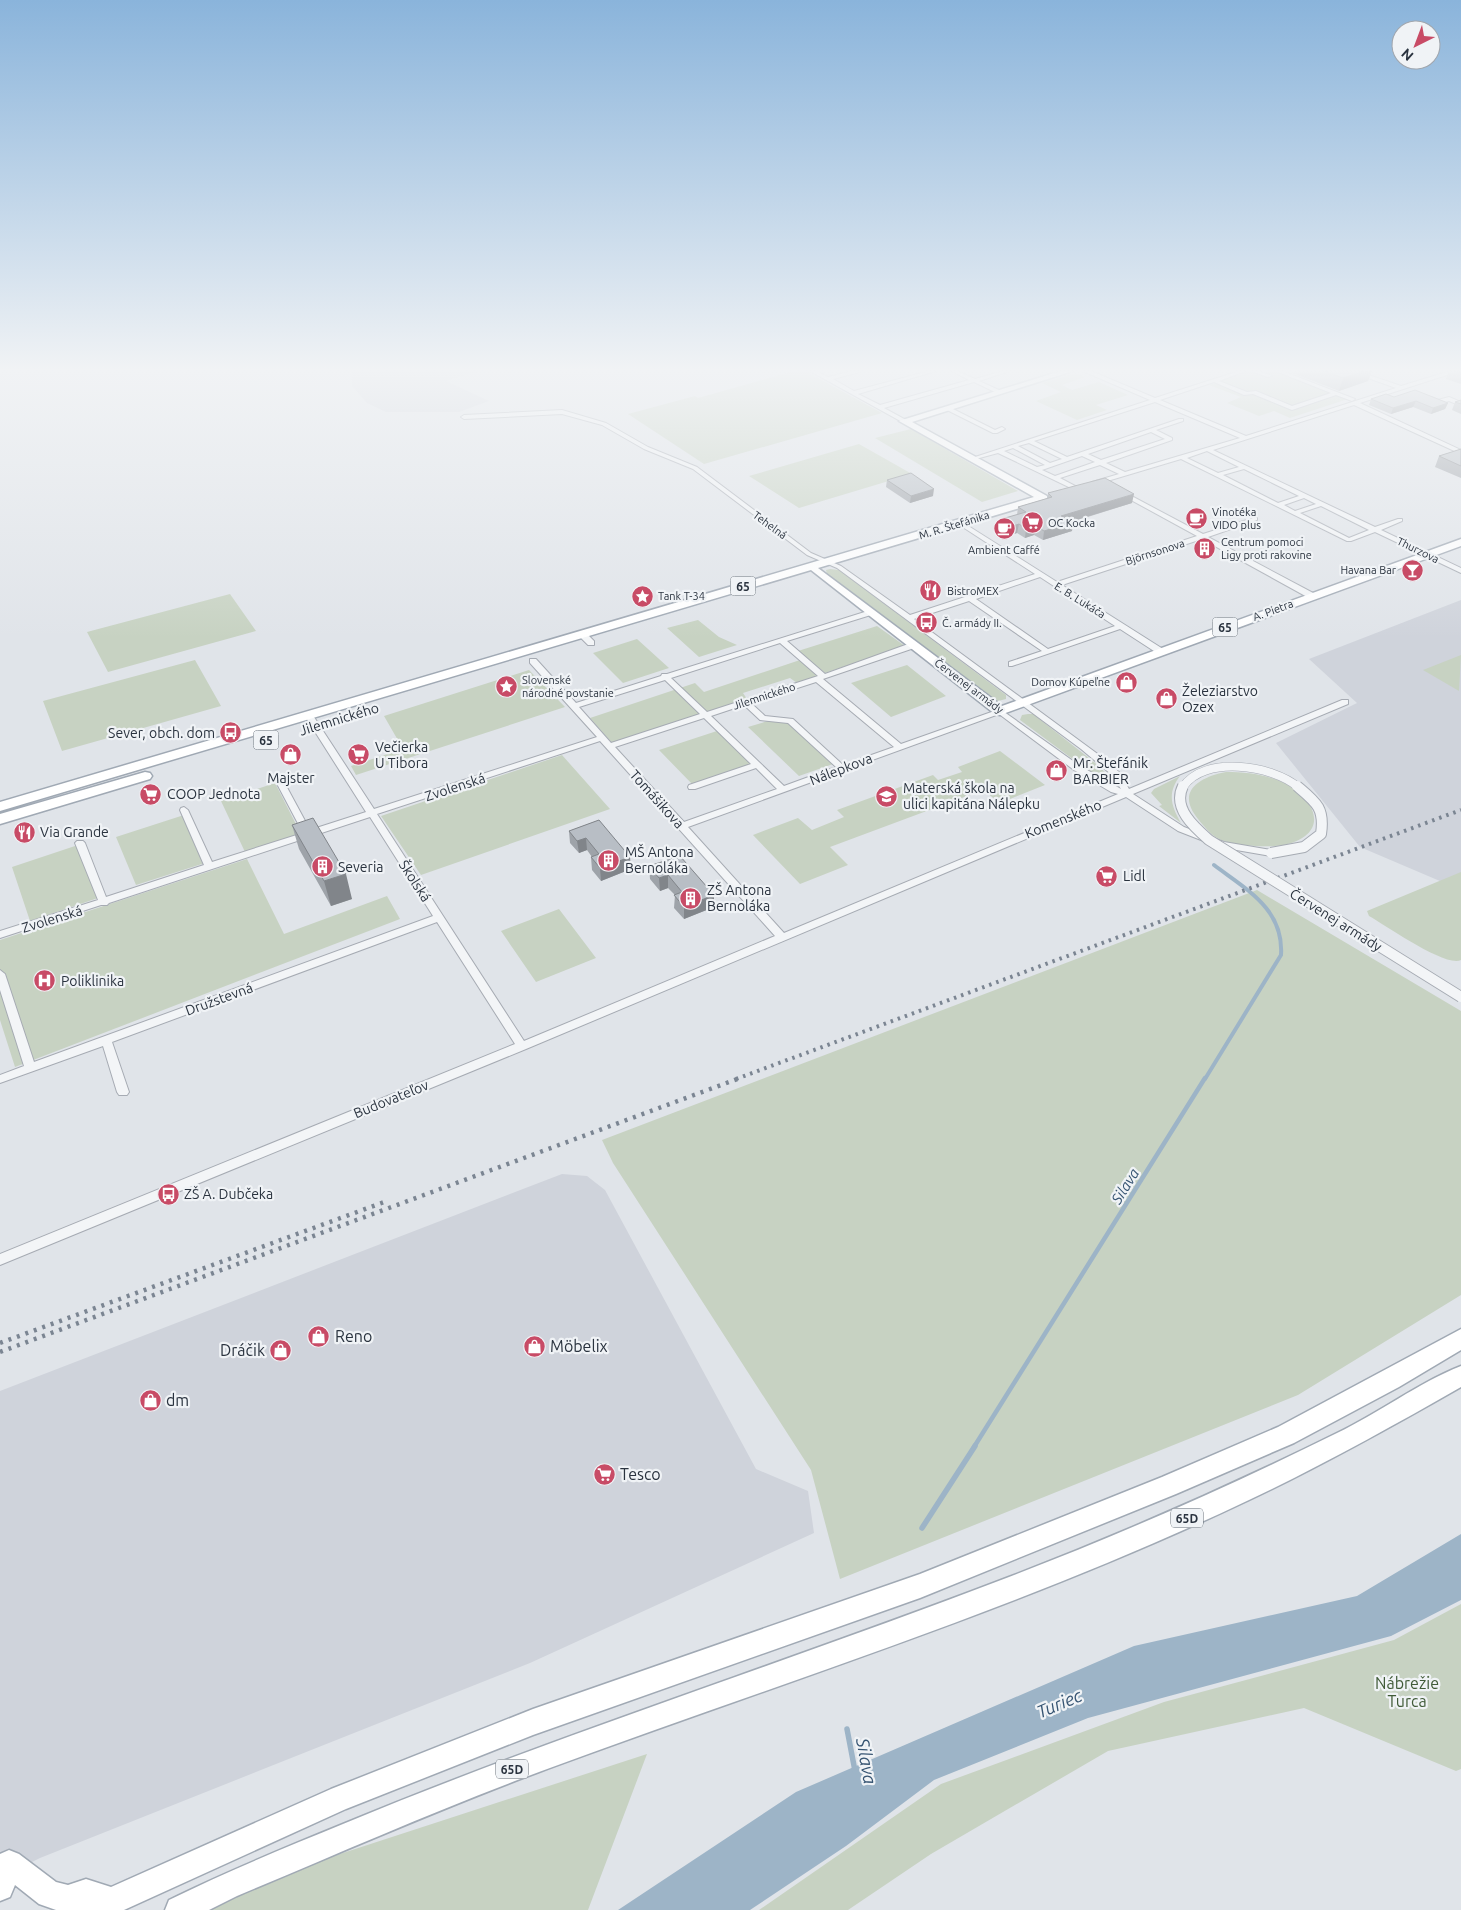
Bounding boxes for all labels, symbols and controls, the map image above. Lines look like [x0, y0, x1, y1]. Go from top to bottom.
north arrow [1391, 20, 1441, 70]
text: N [1398, 45, 1417, 64]
cafe icon: Vinotéka VIDO plus [1184, 506, 1208, 530]
place label: Vinotéka VIDO plus [1212, 506, 1261, 531]
street label: M. R. Štefánika [917, 508, 991, 541]
street label: Tehelná [751, 509, 789, 541]
supermarket icon: OC Kocka [1020, 511, 1044, 535]
cafe icon: Ambient Caffé [992, 517, 1016, 541]
place label: OC Kocka [1048, 517, 1095, 529]
street label: Thurzova [1395, 535, 1441, 565]
building icon: Centrum pomoci Ligy proti rakovine [1193, 536, 1217, 560]
place label: Centrum pomoci Ligy proti rakovine [1221, 536, 1312, 561]
street label: Björnsonova [1124, 537, 1186, 567]
place label: Ambient Caffé [968, 544, 1040, 556]
bar icon: Havana Bar [1400, 558, 1424, 582]
place label: Havana Bar [1340, 564, 1397, 576]
road number: 65 [730, 576, 756, 596]
restaurant icon: BistroMEX [919, 579, 943, 603]
street label: E. B. Lukáča [1052, 580, 1108, 620]
place icon: Tank T-34 [630, 584, 654, 608]
place label: BistroMEX [947, 585, 999, 597]
place label: Tank T-34 [658, 590, 705, 602]
street label: A. Pietra [1251, 597, 1295, 623]
bus stop icon: Č. armády II. [914, 611, 938, 635]
place label: Č. armády II. [942, 616, 1002, 629]
road number: 65 [1212, 618, 1238, 636]
street label: Červenej armády [932, 655, 1007, 716]
shop icon: Domov Kúpeľne [1114, 670, 1138, 694]
place icon: Slovenské národné povstanie [494, 674, 518, 698]
place label: Slovenské národné povstanie [522, 674, 614, 699]
place label: Domov Kúpeľne [1031, 676, 1110, 688]
street label: Jilemnického [731, 680, 797, 712]
place label: Železiarstvo Ozex [1182, 682, 1258, 715]
shop icon: Železiarstvo Ozex [1154, 687, 1178, 711]
street label: Jilemnického [297, 699, 381, 739]
bus stop icon: Sever, obch. dom [219, 721, 243, 745]
place label: Sever, obch. dom [108, 725, 215, 741]
road number: 65 [254, 730, 278, 750]
place label: Večierka U Tibora [375, 739, 428, 771]
shop icon: Majster [279, 743, 303, 767]
supermarket icon: Večierka U Tibora [347, 743, 371, 767]
street label: Nálepkova [807, 750, 875, 788]
place label: Mr. Štefánik BARBIER [1073, 754, 1148, 787]
shop icon: Mr. Štefánik BARBIER [1045, 759, 1069, 783]
street label: Tomášikova [627, 767, 687, 831]
place label: Majster [267, 770, 315, 786]
street label: Zvolenská [423, 770, 487, 804]
place label: Materská škola na ulici kapitána Nálepku [903, 780, 1040, 812]
supermarket icon: COOP Jednota [139, 782, 163, 806]
school or university icon: Materská škola na ulici kapitána Nálepku [875, 784, 899, 808]
place label: COOP Jednota [167, 786, 260, 802]
street label: Komenského [1022, 796, 1104, 842]
restaurant icon: Via Grande [12, 820, 36, 844]
place label: Via Grande [40, 824, 109, 840]
place label: MŠ Antona Bernoláka [625, 843, 694, 876]
building icon: MŠ Antona Bernoláka [597, 848, 621, 872]
building icon: Severia [310, 855, 334, 879]
street label: Školská [396, 857, 435, 905]
place label: Severia [338, 859, 384, 875]
supermarket icon: Lidl [1095, 864, 1119, 888]
place label: Lidl [1123, 868, 1146, 884]
place label: ZŠ Antona Bernoláka [707, 881, 771, 914]
street label: Červenej armády [1287, 884, 1386, 955]
building icon: ZŠ Antona Bernoláka [679, 886, 703, 910]
street label: Zvolenská [20, 902, 84, 936]
hospital icon: Poliklinika [33, 969, 57, 993]
place label: Poliklinika [61, 973, 124, 989]
street label: Družstevná [183, 979, 255, 1019]
street label: Budovateľov [351, 1077, 431, 1121]
water label: Silava [1107, 1165, 1142, 1208]
bus stop icon: ZŠ A. Dubčeka [156, 1182, 180, 1206]
place label: ZŠ A. Dubčeka [184, 1185, 273, 1202]
shop icon: Reno [307, 1324, 331, 1348]
place label: Reno [335, 1327, 372, 1345]
shop icon: Möbelix [522, 1334, 546, 1358]
place label: Möbelix [550, 1337, 608, 1355]
shop icon: Dráčik [269, 1338, 293, 1362]
place label: Dráčik [220, 1341, 265, 1359]
shop icon: dm [138, 1388, 162, 1412]
place label: dm [166, 1391, 189, 1409]
supermarket icon: Tesco [592, 1462, 616, 1486]
place label: Tesco [620, 1465, 661, 1483]
road number: 65D [1171, 1509, 1203, 1528]
park label: Nábrežie Turca [1375, 1674, 1439, 1710]
water label: Turiec [1033, 1684, 1085, 1721]
water label: Silava [853, 1735, 881, 1786]
road number: 65D [496, 1760, 528, 1778]

